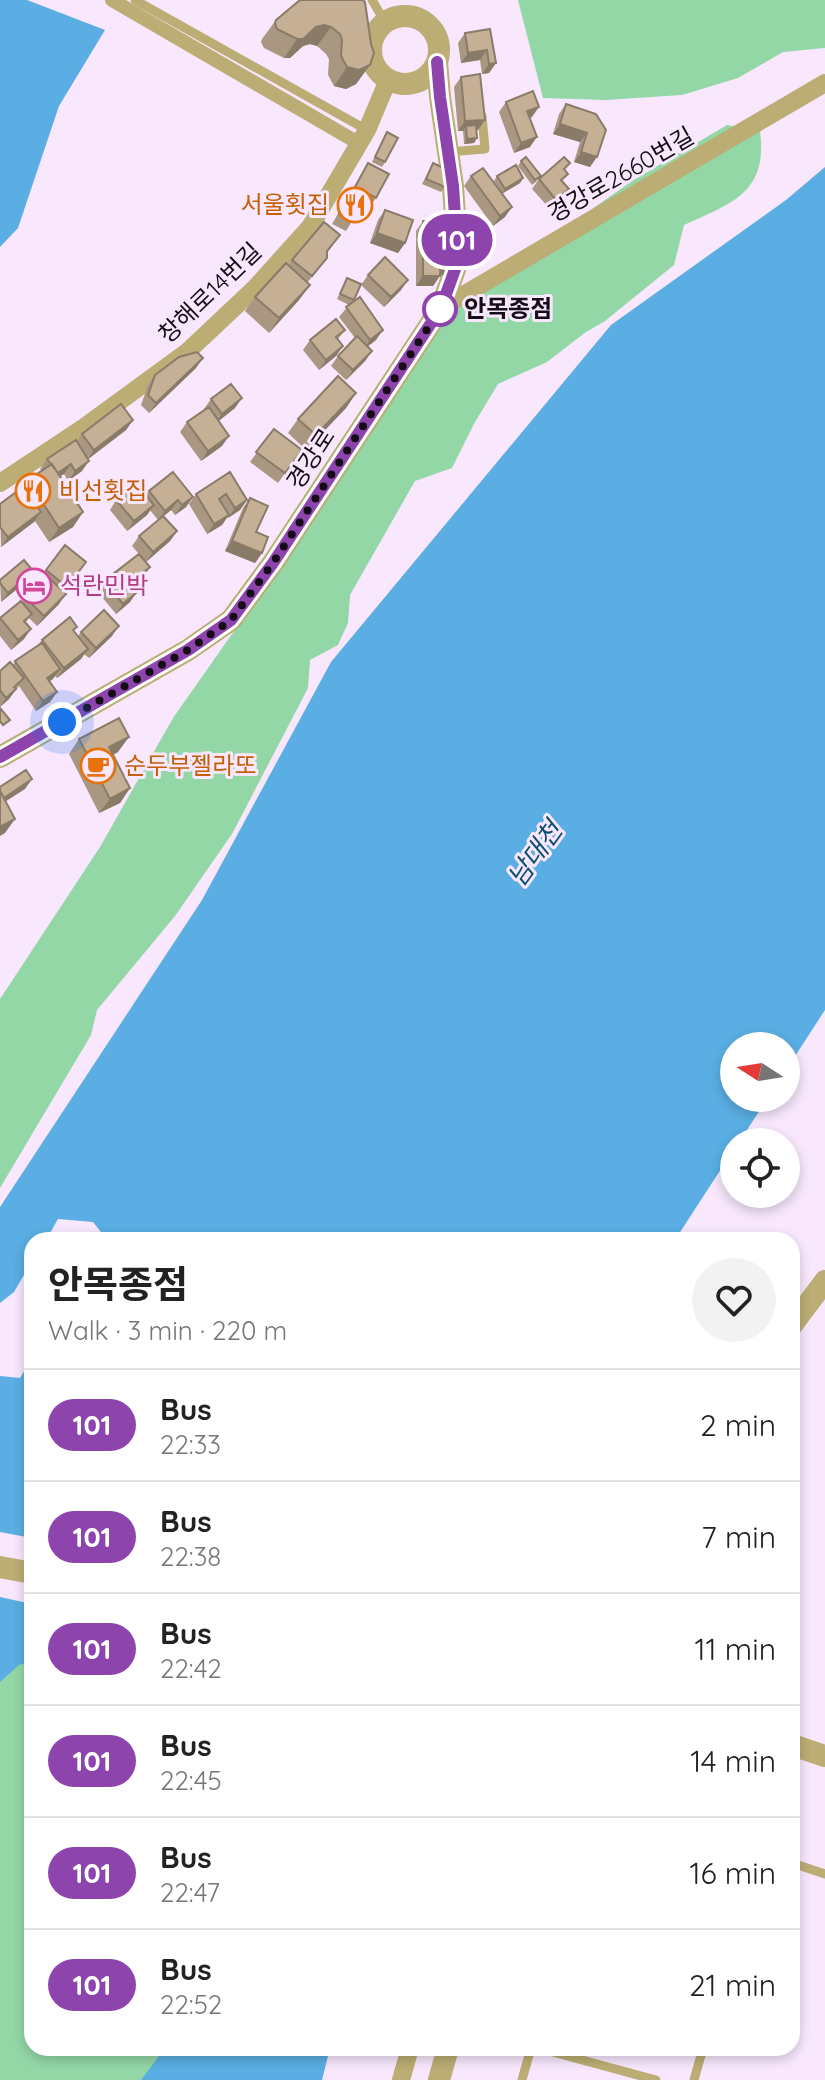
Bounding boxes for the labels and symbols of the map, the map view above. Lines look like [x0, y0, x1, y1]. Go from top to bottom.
street label: 경강로2660번길 [542, 120, 699, 228]
restaurant icon: 서울횟집 [336, 186, 374, 224]
place label: 서울횟집 [241, 189, 329, 219]
line badge: 101 [411, 214, 503, 266]
street label: 창해로14번길 [152, 236, 267, 349]
marker: 안목종점 [423, 292, 457, 326]
place label: 안목종점 [464, 293, 552, 323]
street label: 경강로 [280, 423, 341, 494]
restaurant icon: 비선횟집 [14, 472, 52, 510]
place label: 비선횟집 [59, 475, 147, 505]
hotel icon: 석란민박 [15, 567, 53, 605]
place label: 석란민박 [60, 570, 148, 600]
your location [42, 702, 82, 742]
cafe icon: 순두부젤라또 [79, 747, 117, 785]
place label: 순두부젤라또 [124, 750, 256, 780]
water label: 남대천 [500, 812, 571, 892]
north arrow [720, 1032, 800, 1112]

